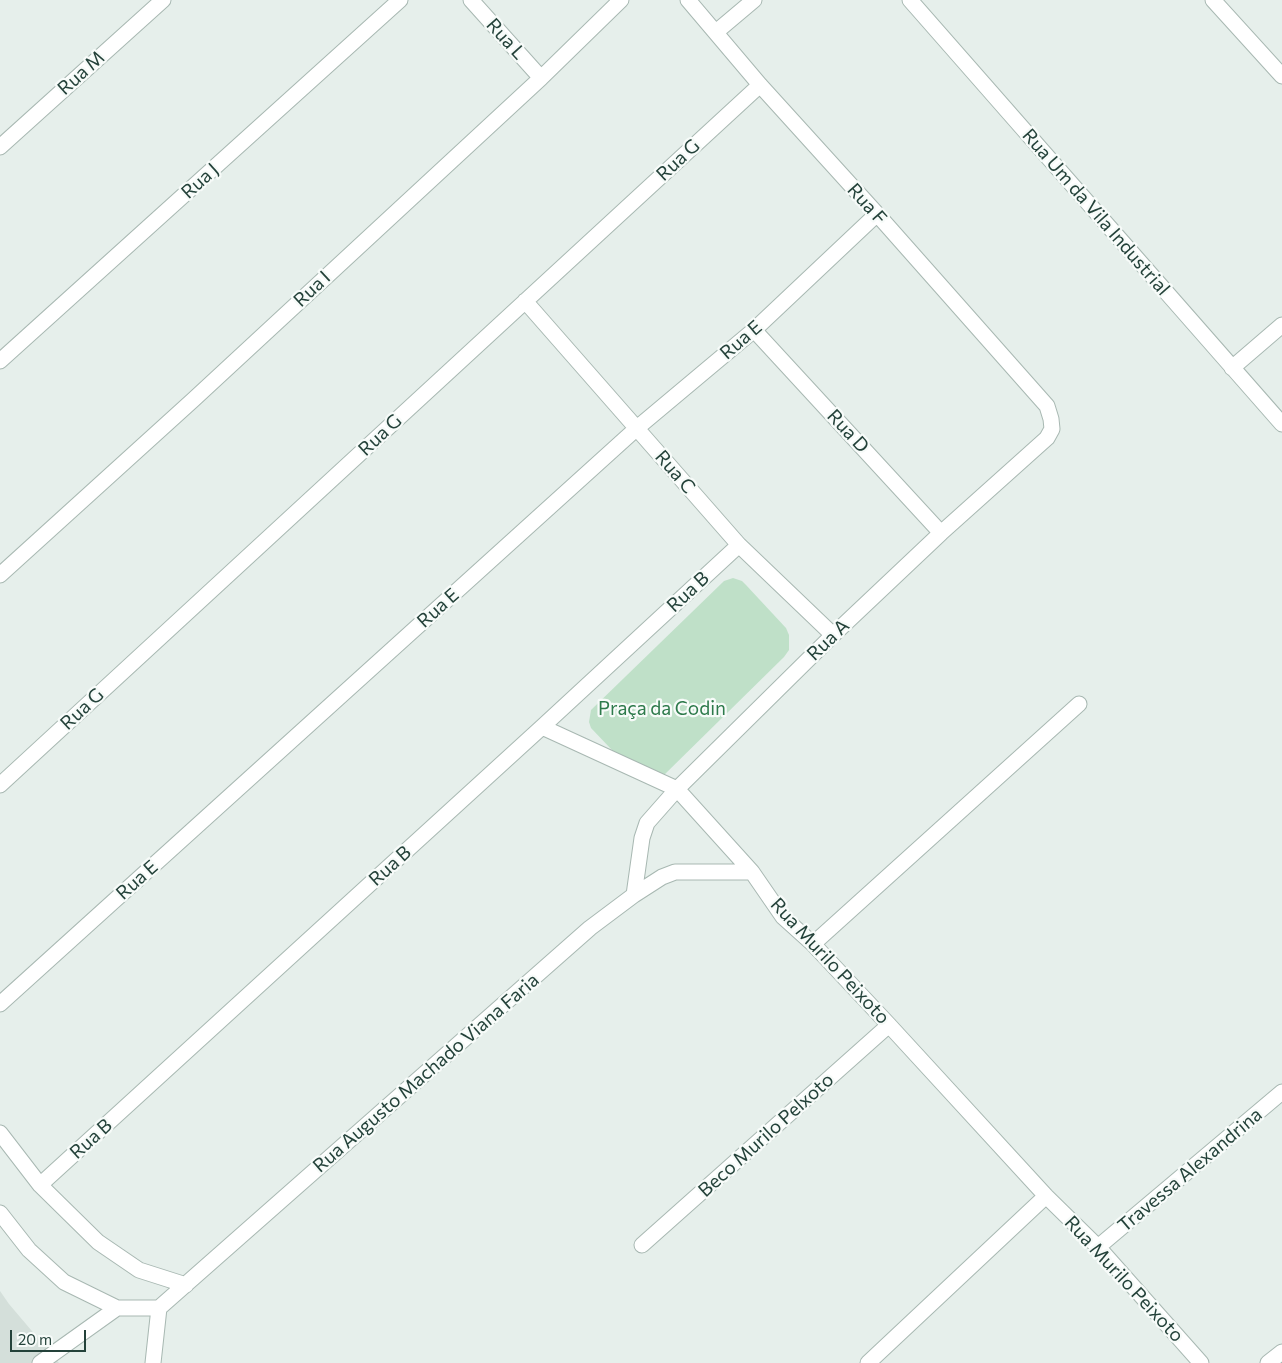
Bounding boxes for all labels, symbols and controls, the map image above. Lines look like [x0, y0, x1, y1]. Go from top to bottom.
street label: Rua L [482, 14, 530, 64]
street label: Rua M [53, 46, 109, 100]
street label: Rua Um da Vila Industrial [1017, 124, 1175, 300]
street label: Rua G [652, 134, 704, 186]
street label: Rua J [177, 158, 223, 204]
street label: Rua F [843, 179, 891, 229]
street label: Rua I [289, 266, 335, 312]
street label: Rua E [715, 316, 767, 364]
street label: Rua D [822, 405, 874, 457]
street label: Rua G [354, 409, 406, 461]
street label: Rua C [650, 446, 700, 498]
street label: Rua B [662, 567, 714, 617]
street label: Rua E [413, 583, 463, 633]
street label: Rua A [802, 614, 854, 666]
street label: Rua G [56, 683, 108, 735]
park label: Praça da Codin [598, 698, 726, 720]
street label: Rua B [364, 841, 416, 891]
street label: Rua E [112, 855, 162, 905]
street label: Rua Murilo Peixoto [766, 893, 894, 1029]
street label: Rua Augusto Machado Viana Faria [308, 969, 544, 1177]
street label: Beco Murilo Pelxoto [694, 1068, 838, 1202]
street label: Travessa Alexandrina [1113, 1103, 1267, 1237]
street label: Rua B [65, 1114, 117, 1164]
street label: Rua Murilo Peixoto [1060, 1211, 1188, 1347]
scale bar [12, 1320, 89, 1352]
text: 20 m [18, 1330, 52, 1348]

